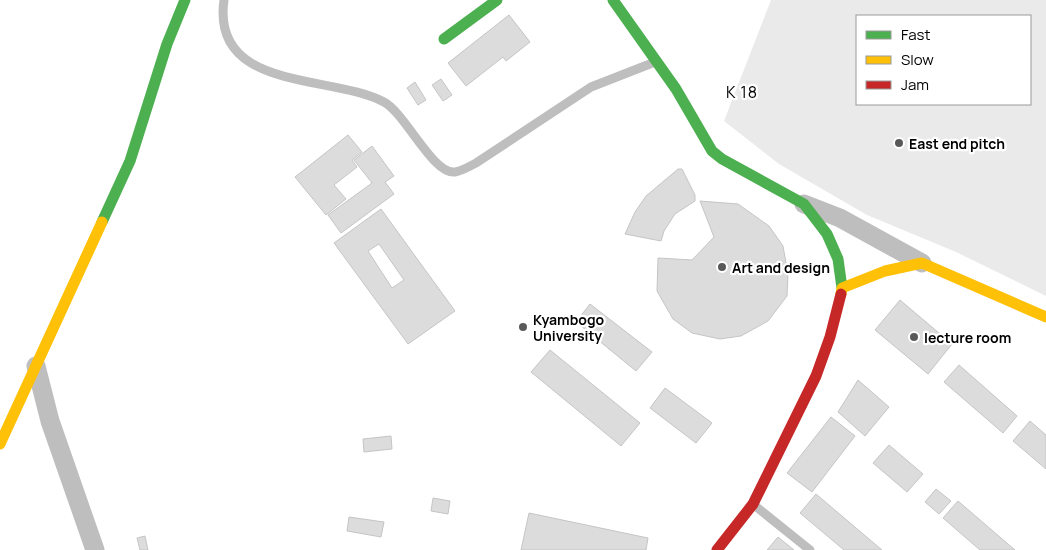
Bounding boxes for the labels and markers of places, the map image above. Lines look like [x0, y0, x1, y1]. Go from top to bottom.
place label: East end pitch [909, 134, 1005, 153]
marker: East end pitch [893, 137, 905, 149]
place label: Art and design [732, 258, 830, 277]
marker: Art and design [716, 261, 728, 273]
place label: Kyambogo University [533, 310, 605, 345]
marker: Kyambogo University [517, 321, 529, 333]
place label: lecture room [924, 328, 1011, 347]
marker: lecture room [908, 331, 920, 343]

